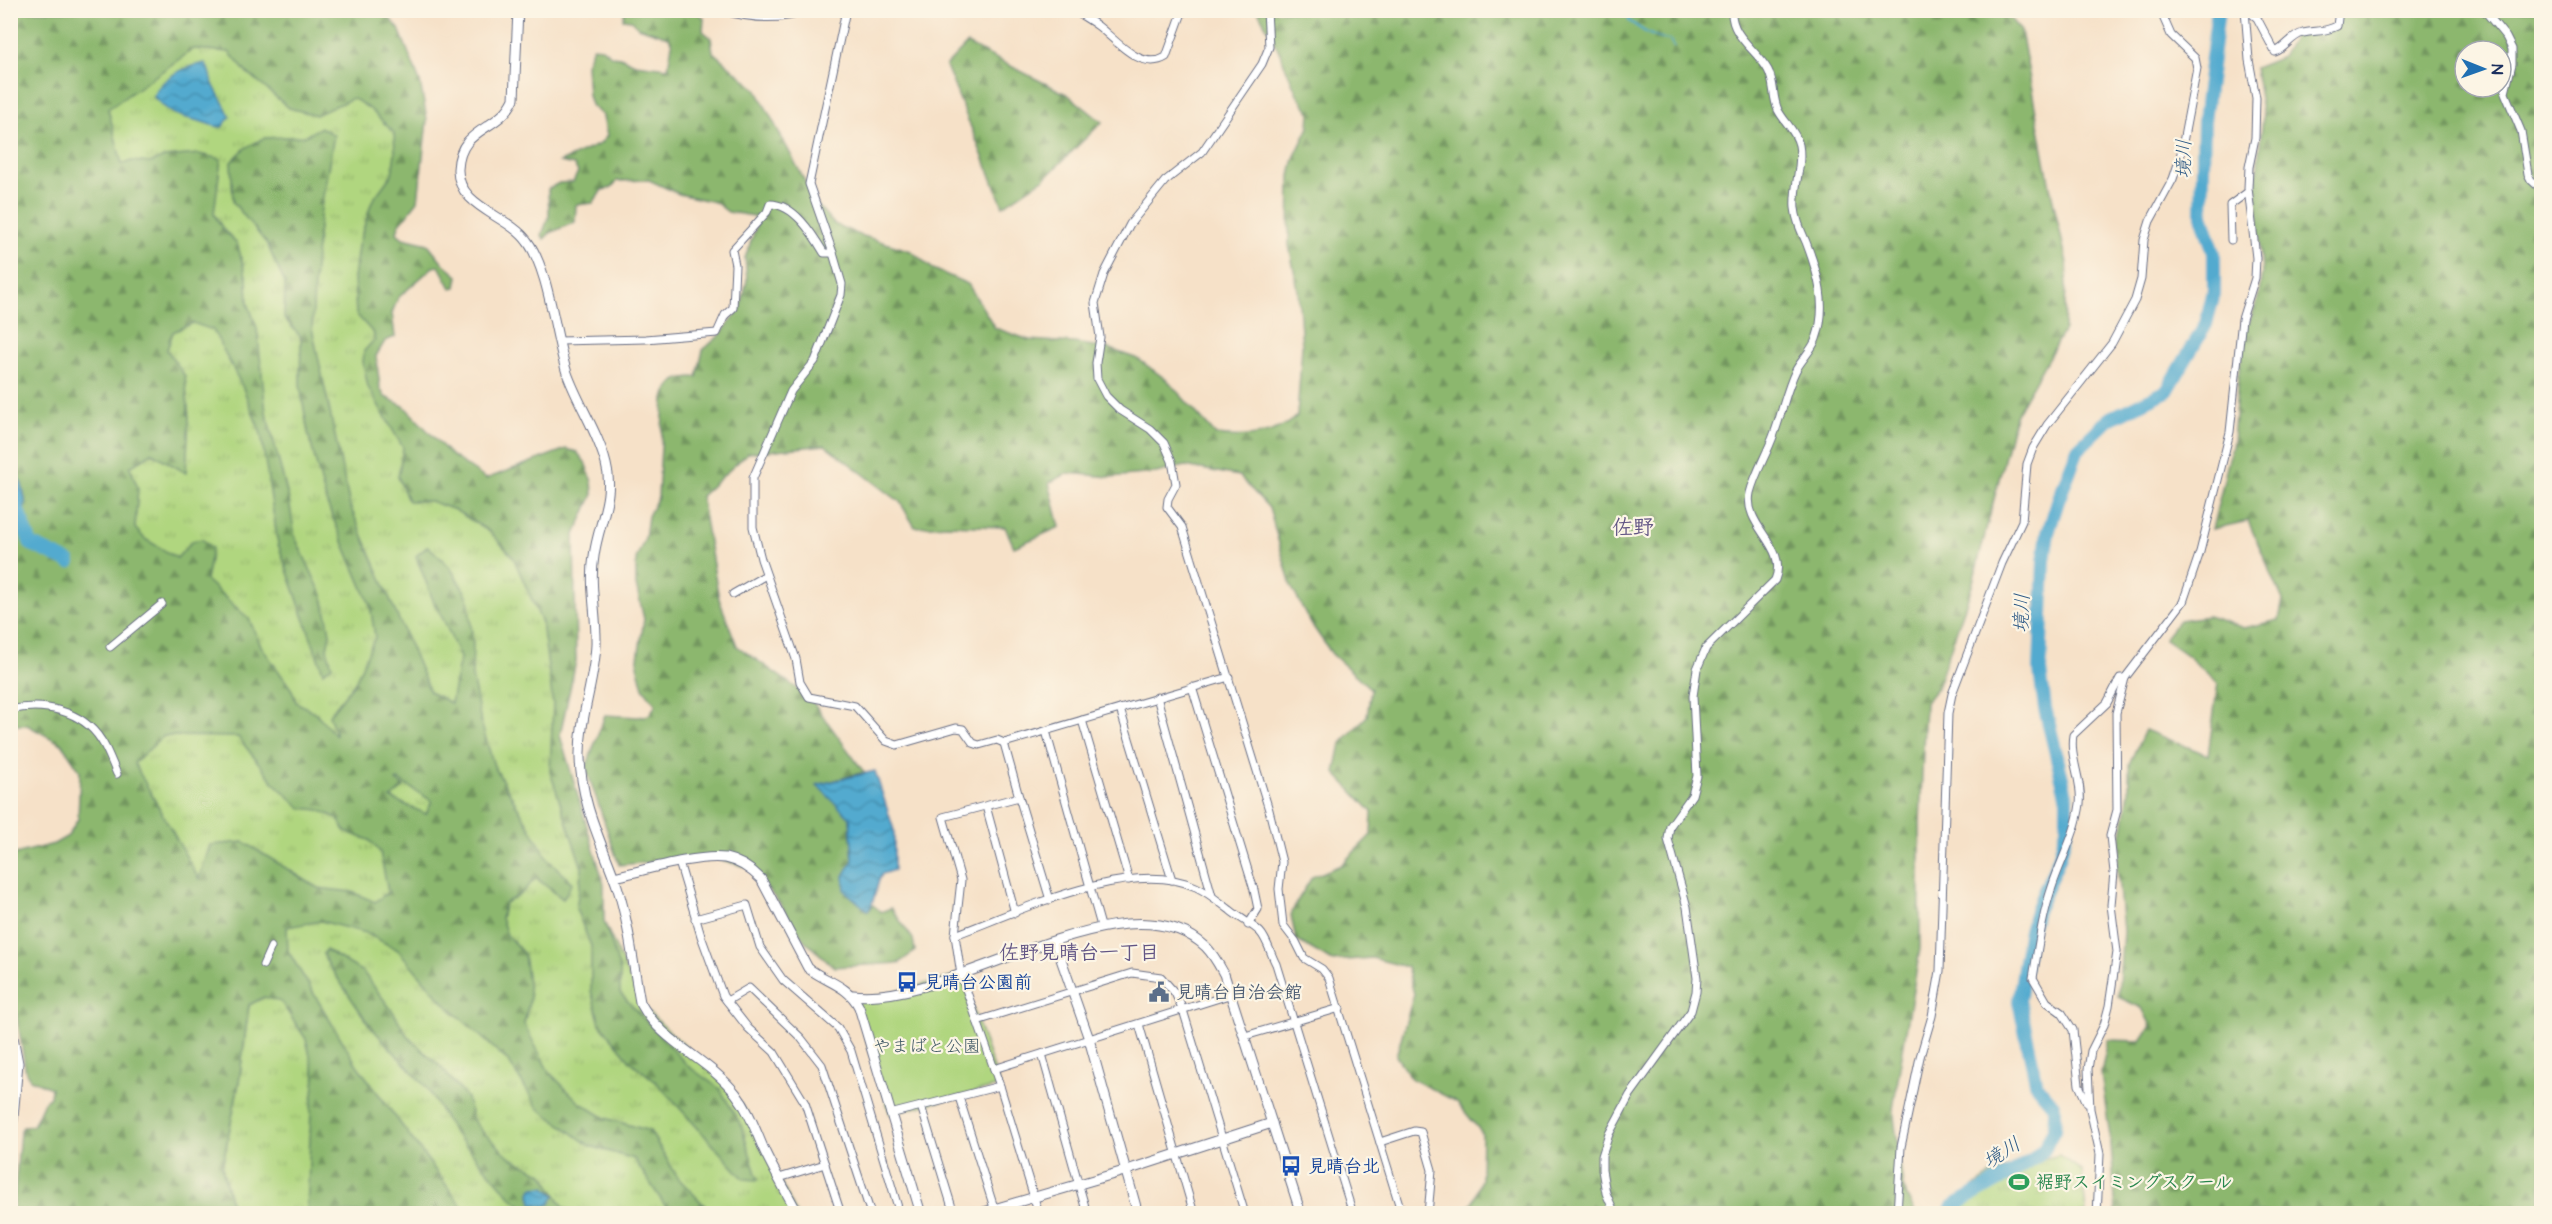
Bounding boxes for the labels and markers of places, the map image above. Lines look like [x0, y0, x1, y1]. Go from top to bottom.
bus stop icon: 見晴台公園前 [895, 970, 919, 994]
place label: 見晴台公園前 [924, 970, 1032, 995]
public building icon: 見晴台自治会館 [1147, 980, 1171, 1004]
place label: 見晴台自治会館 [1176, 980, 1302, 1005]
bus stop icon: 見晴台北 [1279, 1154, 1303, 1178]
place label: 見晴台北 [1308, 1154, 1380, 1179]
sports icon: 裾野スイミングスクール [2007, 1170, 2031, 1194]
place label: 裾野スイミングスクール [2036, 1170, 2232, 1195]

